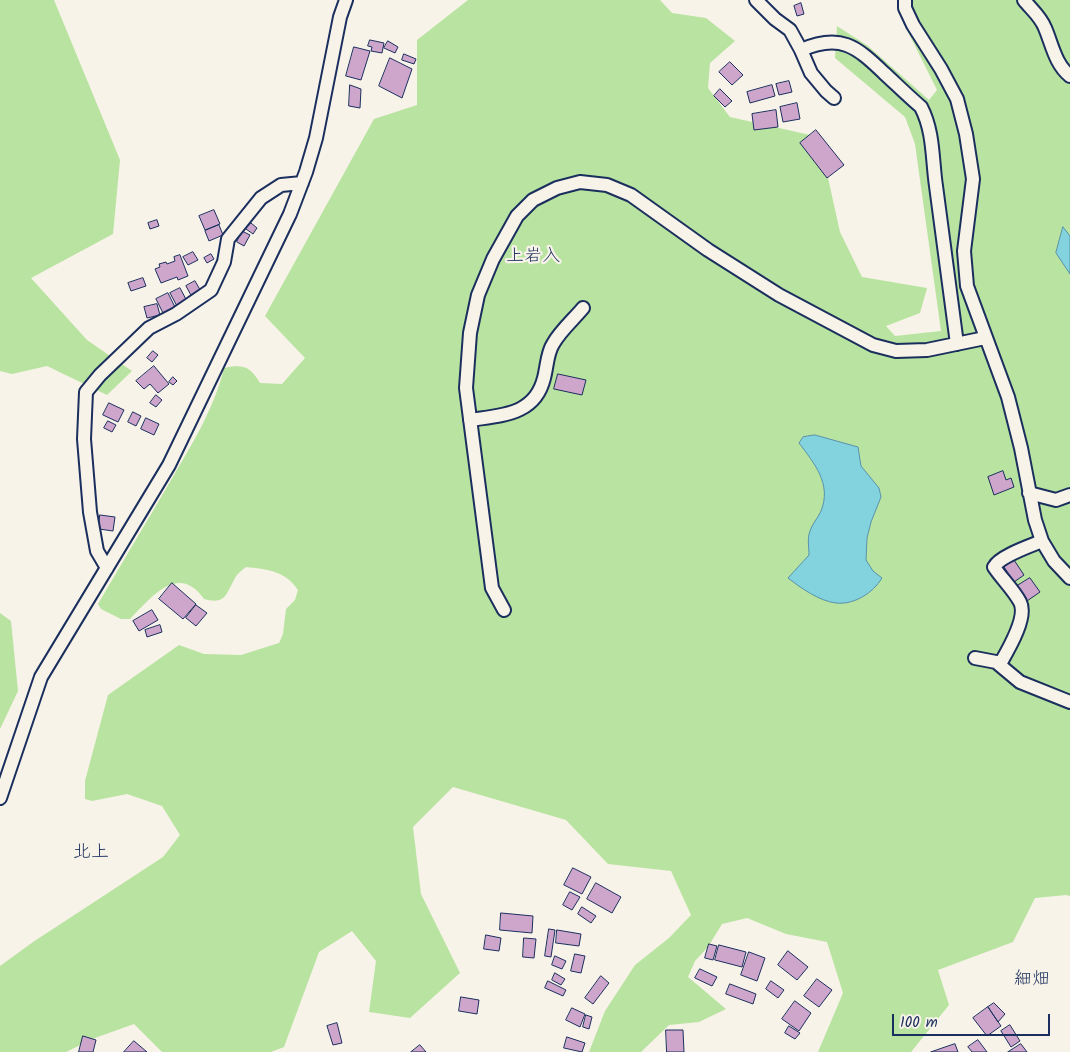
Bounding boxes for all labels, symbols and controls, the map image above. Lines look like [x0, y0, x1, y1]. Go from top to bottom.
district label: 上岩入 [506, 247, 560, 269]
district label: 北上 [73, 843, 109, 865]
district label: 細畑 [1014, 970, 1050, 992]
scale bar [895, 1004, 1052, 1036]
text: 100 m [900, 1011, 938, 1035]

